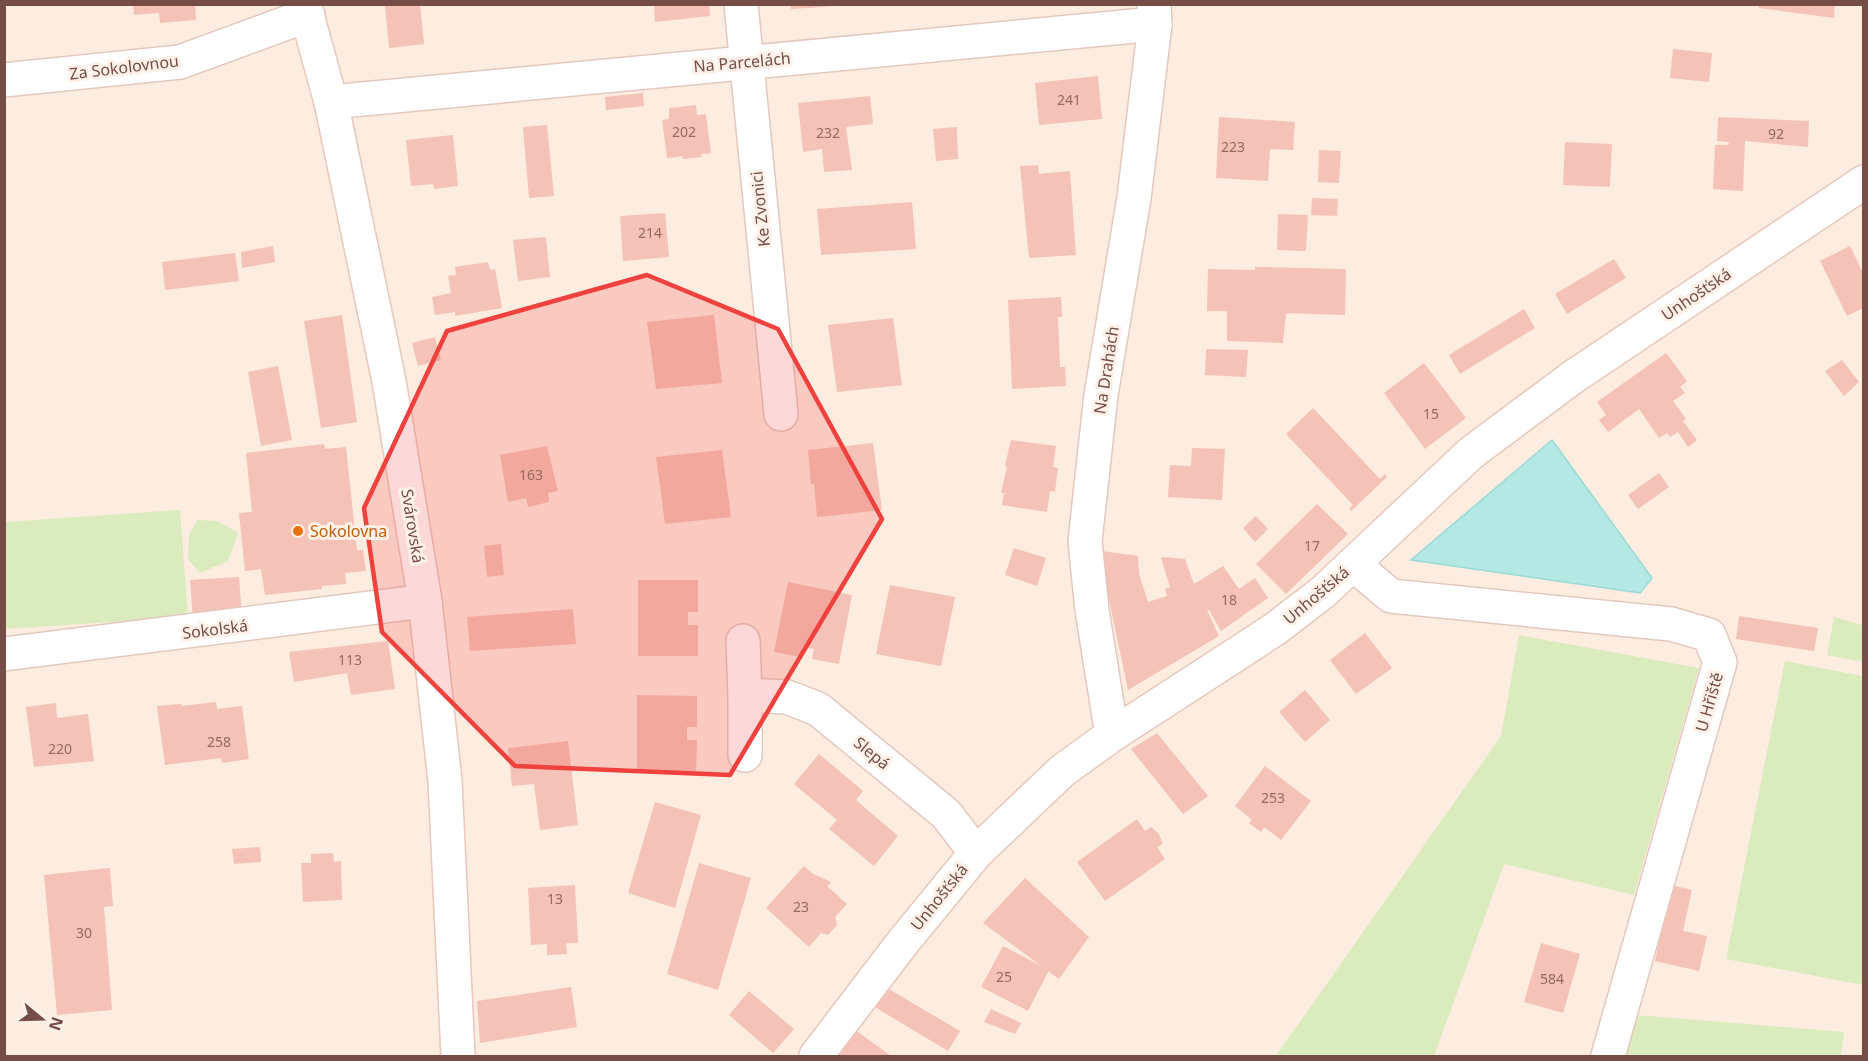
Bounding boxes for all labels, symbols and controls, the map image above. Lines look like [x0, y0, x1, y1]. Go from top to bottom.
street label: Na Parcelách [692, 47, 792, 77]
street label: Za Sokolovnou [68, 49, 180, 85]
house number: 241 [1057, 90, 1081, 109]
house number: 202 [672, 122, 696, 141]
house number: 232 [816, 123, 840, 142]
house number: 92 [1768, 124, 1784, 143]
house number: 223 [1221, 137, 1245, 156]
street label: Ke Zvonici [745, 170, 775, 248]
house number: 214 [638, 223, 662, 242]
street label: Unhošťská [1657, 263, 1735, 325]
street label: Na Drahách [1088, 324, 1124, 416]
house number: 15 [1423, 404, 1439, 423]
house number: 163 [519, 465, 543, 484]
street label: Svárovská [396, 487, 430, 565]
place label: Sokolovna [310, 520, 387, 542]
marker: Sokolovna [291, 524, 305, 538]
house number: 17 [1304, 536, 1320, 555]
street label: Unhošťská [1278, 561, 1354, 629]
house number: 18 [1221, 590, 1237, 609]
street label: Sokolská [181, 614, 249, 644]
house number: 113 [338, 650, 362, 669]
street label: U Hřiště [1690, 670, 1728, 734]
house number: 258 [207, 732, 231, 751]
street label: Slepá [849, 732, 895, 774]
house number: 220 [48, 739, 72, 758]
house number: 253 [1261, 788, 1285, 807]
street label: Unhošťská [905, 859, 973, 935]
house number: 13 [547, 889, 563, 908]
house number: 23 [793, 897, 809, 916]
house number: 30 [76, 923, 92, 942]
house number: 25 [996, 967, 1012, 986]
house number: 584 [1540, 969, 1564, 988]
north arrow [12, 989, 72, 1049]
text: N [44, 1014, 69, 1034]

